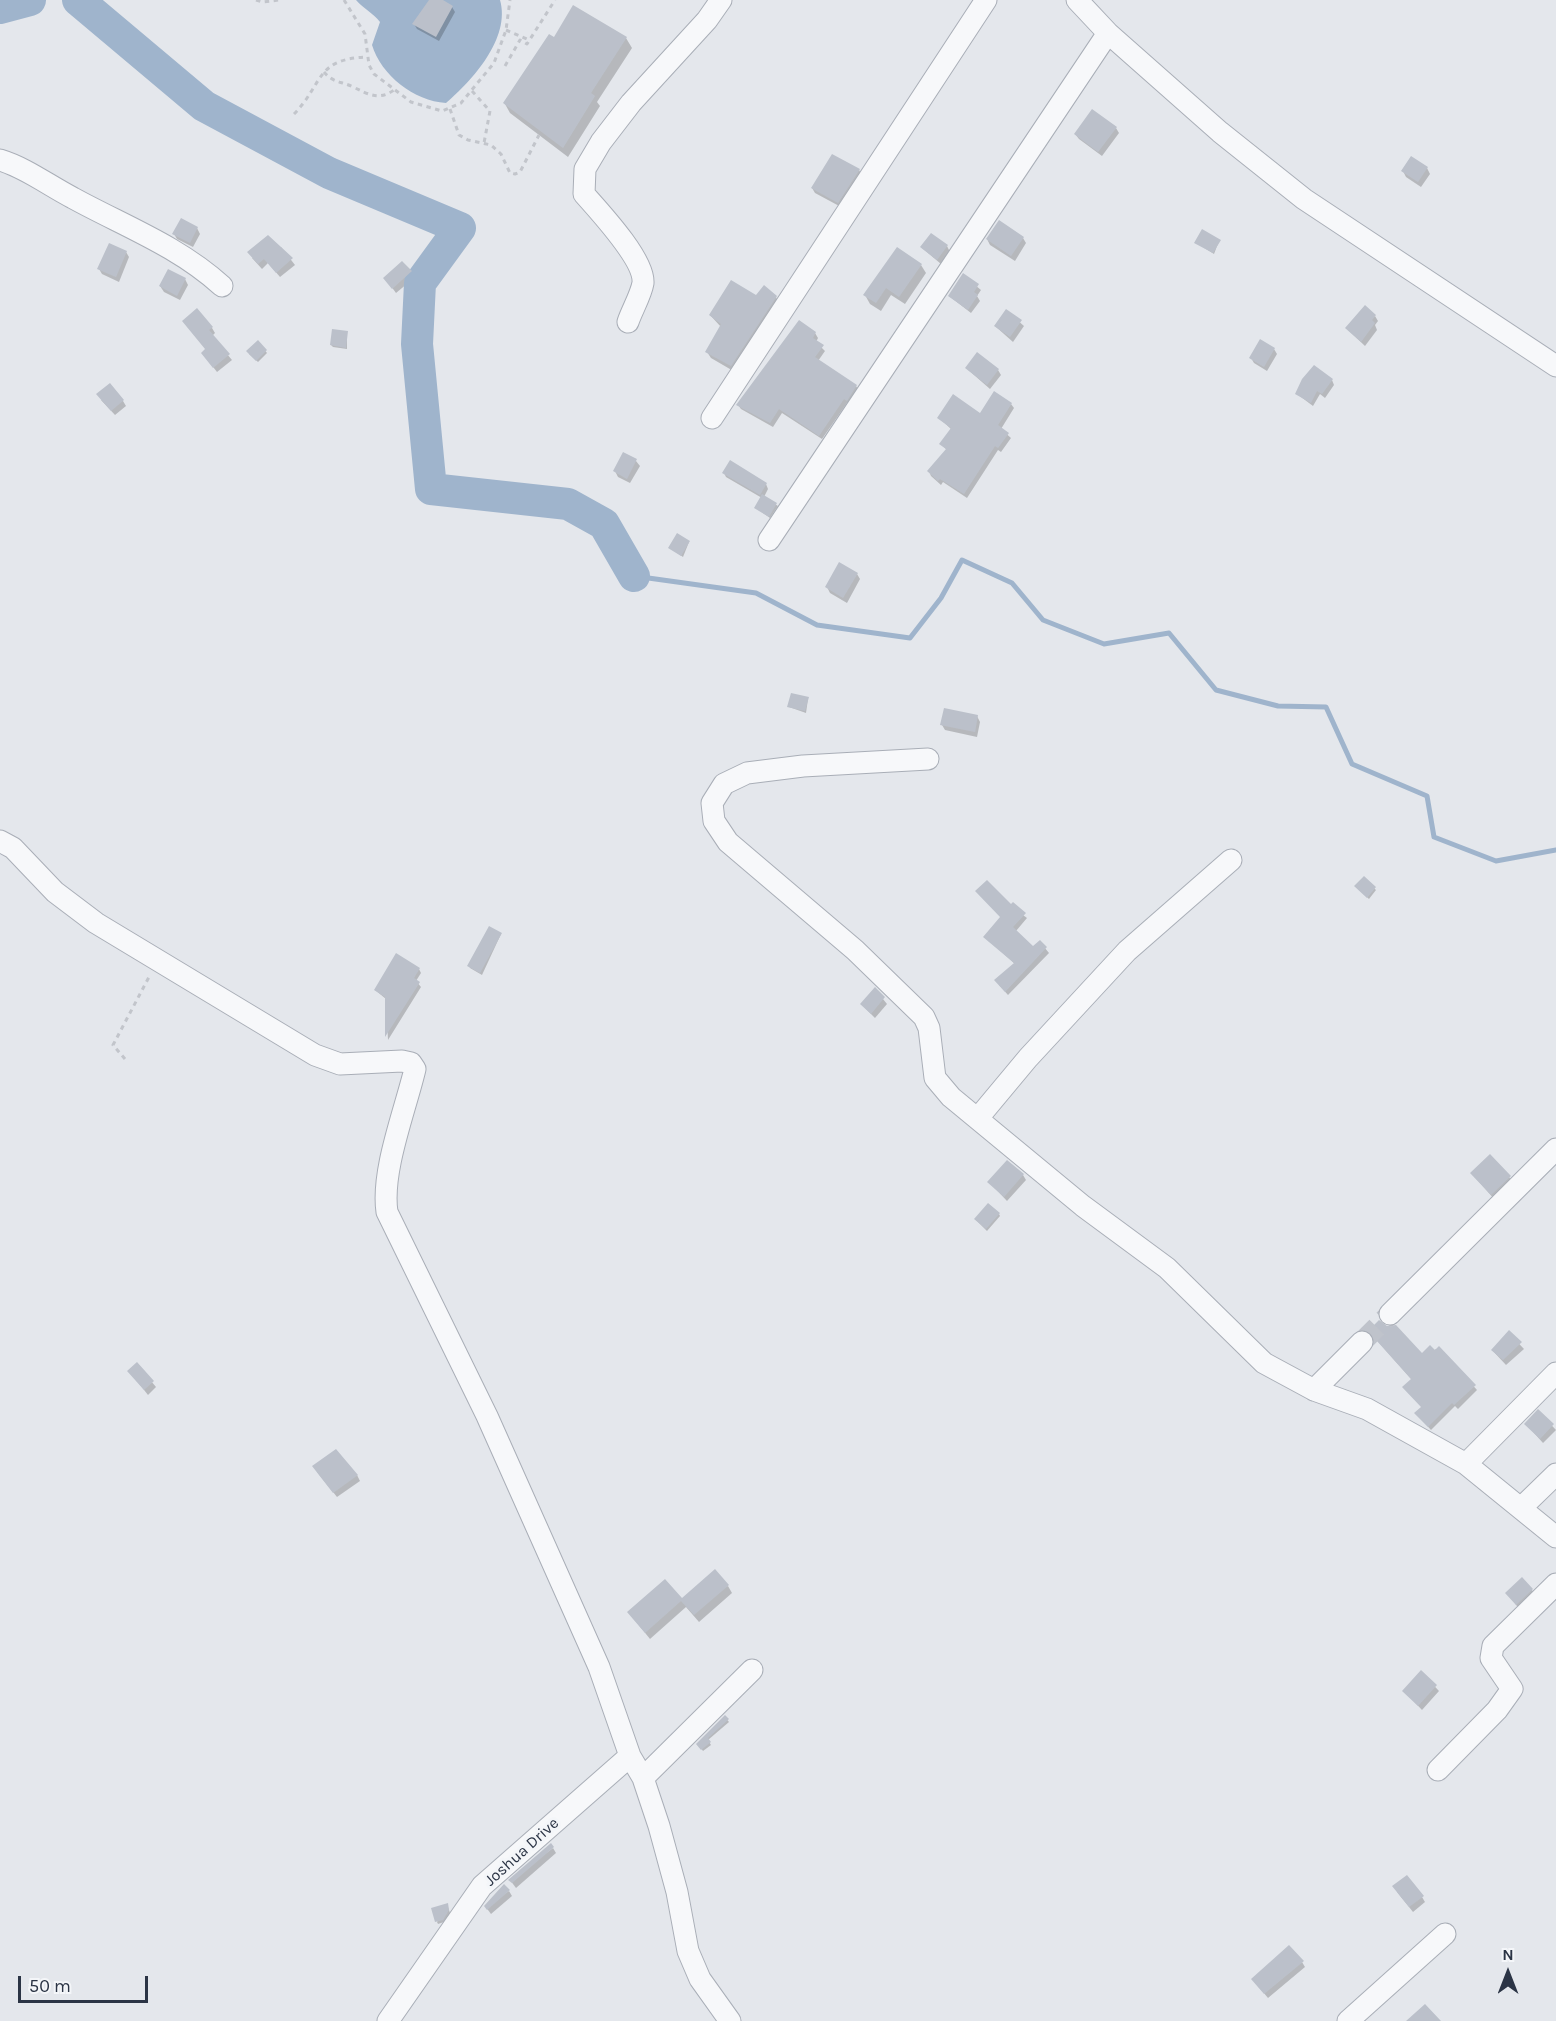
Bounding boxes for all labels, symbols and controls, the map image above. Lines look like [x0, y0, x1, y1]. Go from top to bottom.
street label: Joshua Drive [481, 1814, 563, 1890]
north arrow [1478, 1943, 1538, 2003]
text: N [1502, 1945, 1514, 1964]
scale bar [21, 1964, 152, 2002]
text: 50 m [29, 1975, 71, 1997]

